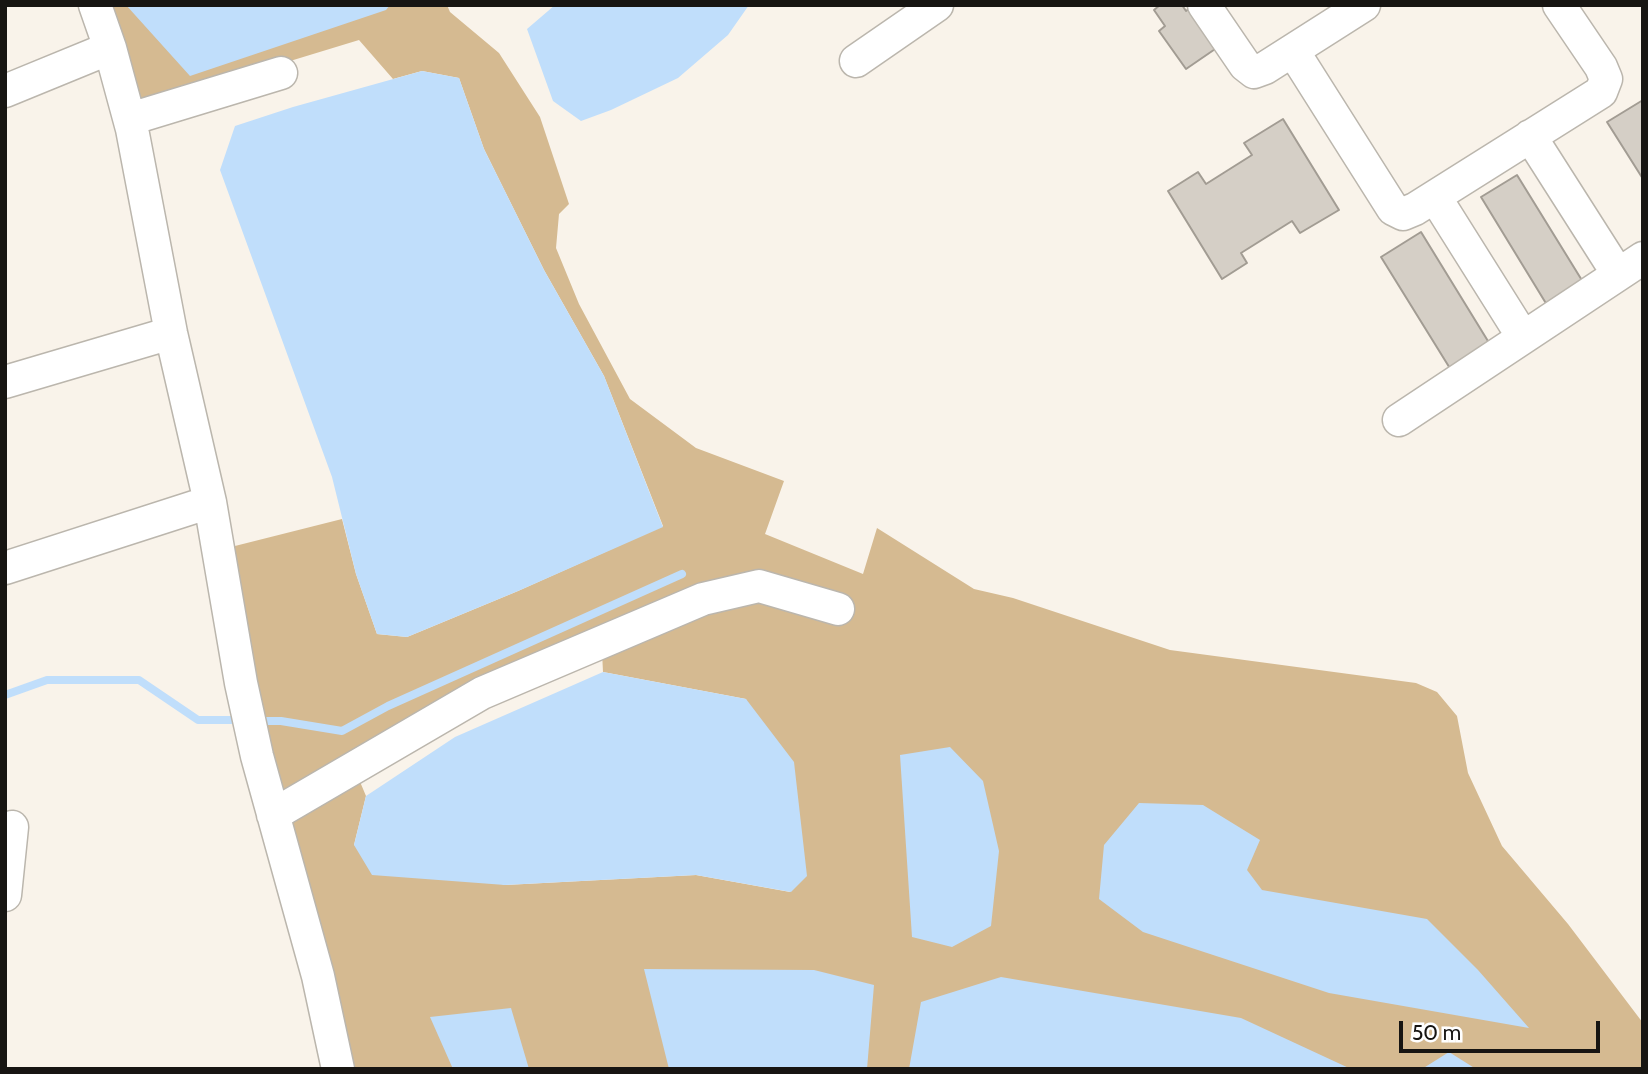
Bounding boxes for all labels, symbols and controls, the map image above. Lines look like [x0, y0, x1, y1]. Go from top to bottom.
scale bar [1403, 1007, 1604, 1052]
text: 50 m [1412, 1020, 1461, 1045]

